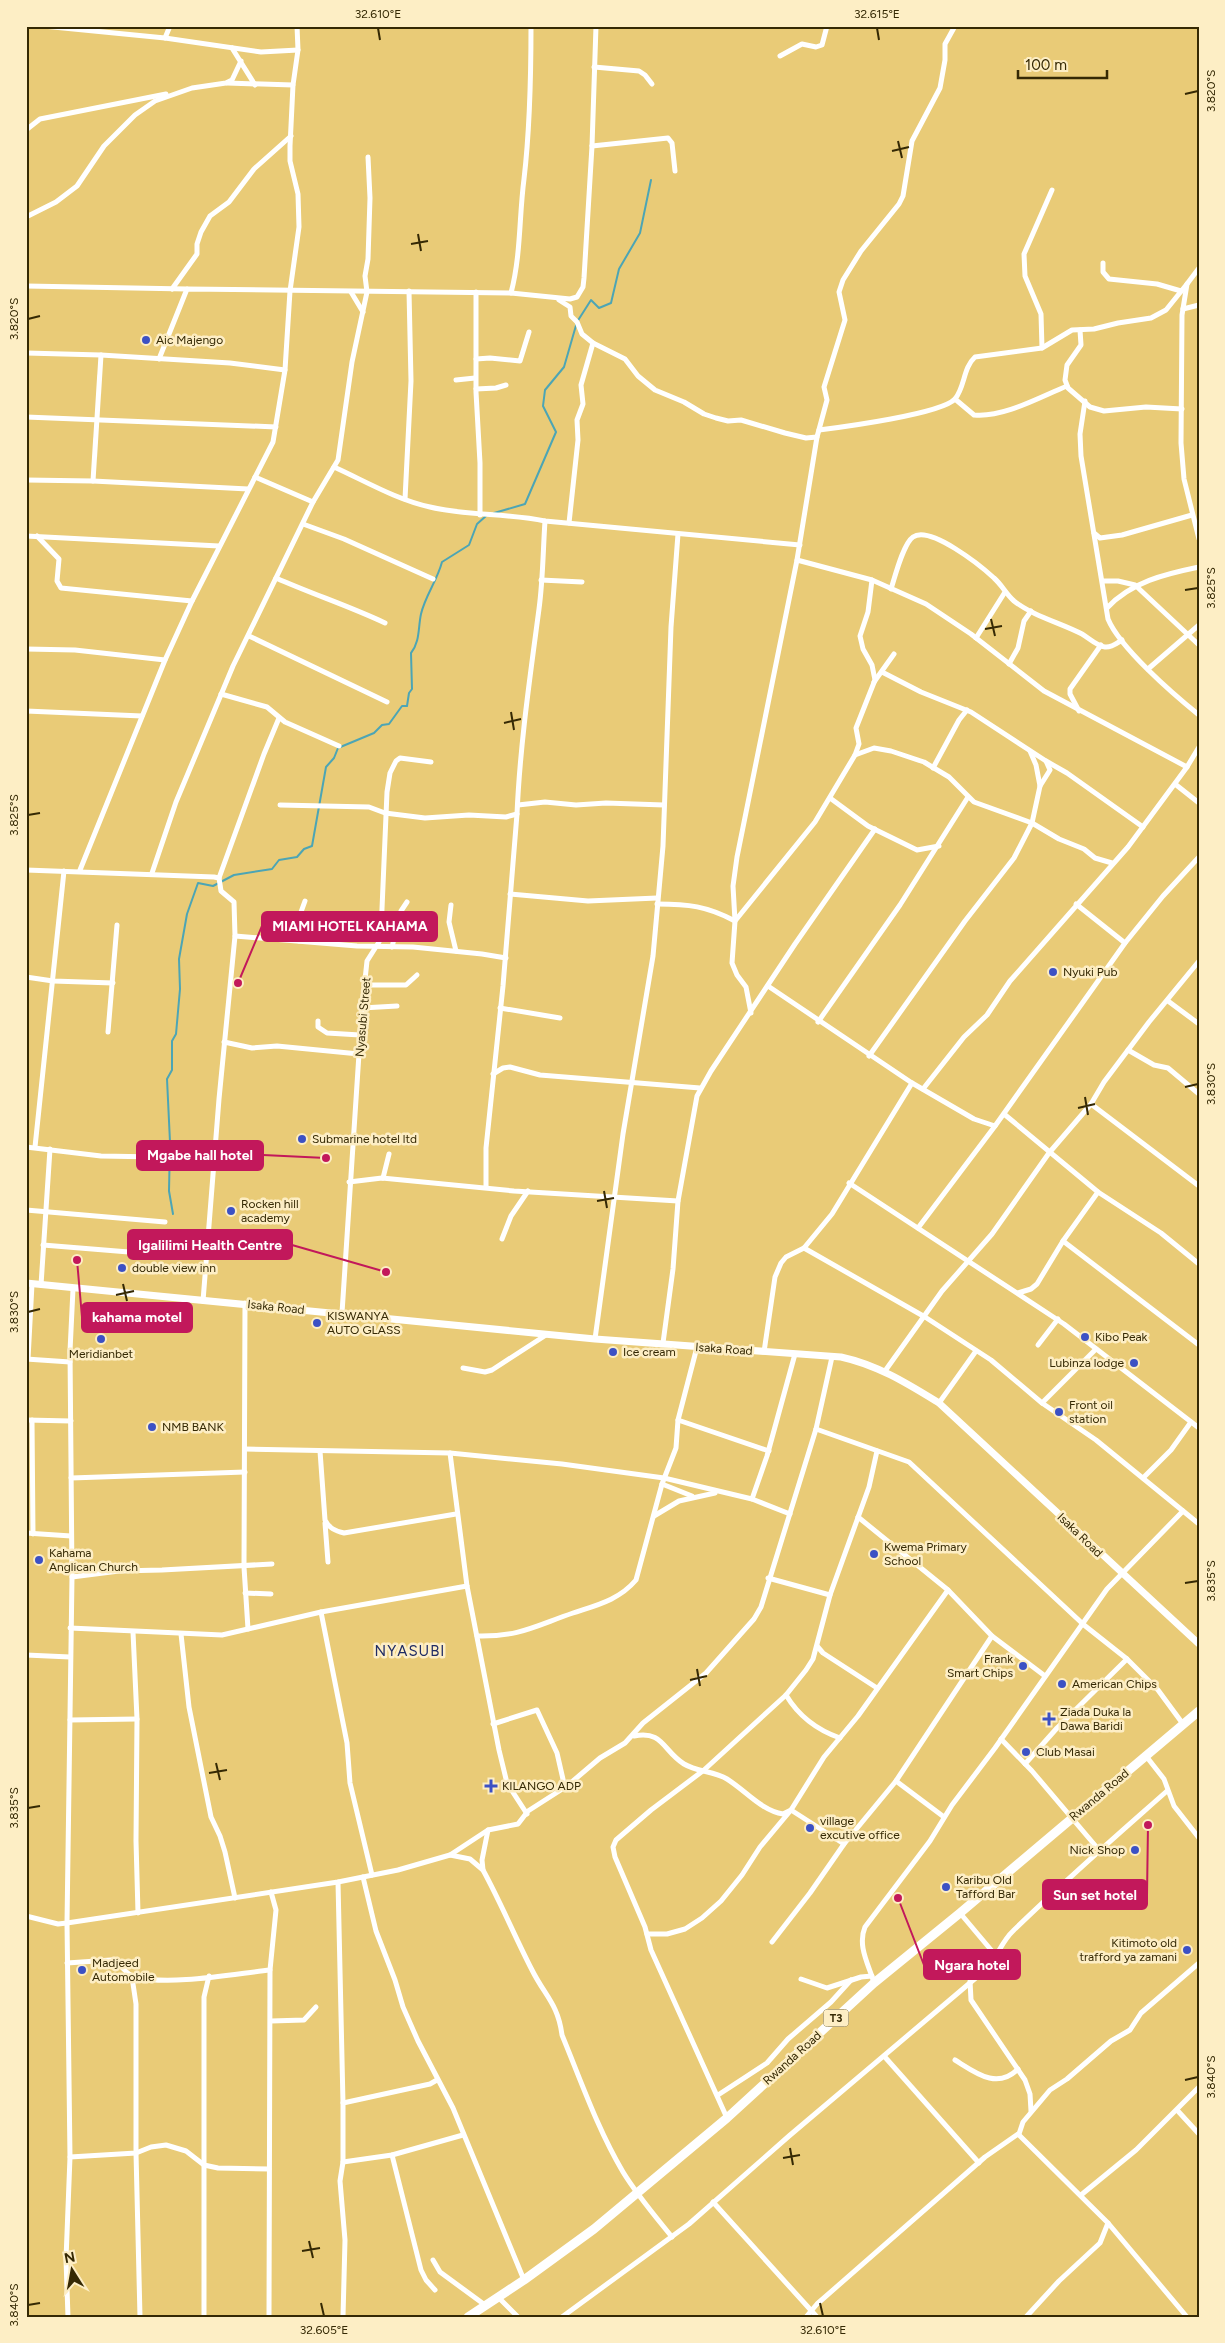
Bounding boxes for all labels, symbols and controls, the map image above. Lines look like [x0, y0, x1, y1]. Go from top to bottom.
text: 32.610°E [355, 7, 401, 21]
text: 32.615°E [854, 7, 900, 21]
scale bar [1018, 48, 1106, 80]
text: 100 m [1025, 56, 1067, 74]
text: 3.820°S [1204, 70, 1218, 112]
text: 3.820°S [7, 298, 21, 340]
place label: Aic Majengo [156, 333, 223, 347]
marker: Aic Majengo [140, 334, 152, 346]
text: 3.825°S [1204, 567, 1218, 609]
text: 3.825°S [7, 794, 21, 836]
callout: MIAMI HOTEL KAHAMA [262, 912, 437, 941]
text: MIAMI HOTEL KAHAMA [272, 918, 428, 935]
place label: Nyuki Pub [1063, 965, 1118, 979]
marker: Nyuki Pub [1047, 966, 1059, 978]
street label: Nyasubi Street [353, 976, 374, 1058]
text: 3.830°S [1204, 1063, 1218, 1105]
place label: Submarine hotel ltd [312, 1132, 417, 1146]
marker: Submarine hotel ltd [296, 1133, 308, 1145]
callout: Mgabe hall hotel [137, 1141, 263, 1170]
text: Mgabe hall hotel [147, 1147, 253, 1164]
place label: Rocken hill academy [241, 1197, 299, 1225]
marker: Rocken hill academy [225, 1205, 237, 1217]
callout: Igalilimi Health Centre [128, 1230, 292, 1259]
text: Igalilimi Health Centre [138, 1237, 282, 1254]
place label: double view inn [132, 1261, 216, 1275]
marker: double view inn [116, 1262, 128, 1274]
text: 3.830°S [7, 1291, 21, 1333]
street label: Isaka Road [247, 1297, 305, 1317]
callout: kahama motel [82, 1303, 192, 1332]
text: kahama motel [92, 1309, 182, 1326]
place label: KISWANYA AUTO GLASS [327, 1309, 401, 1337]
marker: KISWANYA AUTO GLASS [311, 1317, 323, 1329]
place label: Kibo Peak [1095, 1330, 1148, 1344]
marker: Kibo Peak [1079, 1331, 1091, 1343]
marker: Meridianbet [95, 1333, 107, 1345]
street label: Isaka Road [695, 1340, 753, 1358]
place label: Ice cream [623, 1345, 676, 1359]
marker: Ice cream [607, 1346, 619, 1358]
place label: Meridianbet [69, 1347, 134, 1361]
place label: Lubinza lodge [1049, 1356, 1124, 1370]
marker: Lubinza lodge [1128, 1357, 1140, 1369]
place label: Front oil station [1069, 1398, 1113, 1426]
marker: Front oil station [1053, 1406, 1065, 1418]
place label: NMB BANK [162, 1420, 224, 1434]
marker: NMB BANK [146, 1421, 158, 1433]
street label: Isaka Road [1055, 1510, 1105, 1560]
place label: Kwema Primary School [884, 1540, 967, 1568]
place label: Kahama Anglican Church [49, 1546, 138, 1574]
marker: Kwema Primary School [868, 1548, 880, 1560]
marker: Kahama Anglican Church [33, 1554, 45, 1566]
text: 3.835°S [1204, 1560, 1218, 1602]
district label: NYASUBI [375, 1642, 445, 1660]
place label: Frank Smart Chips [947, 1652, 1013, 1680]
marker: Frank Smart Chips [1017, 1660, 1029, 1672]
place label: American Chips [1072, 1677, 1157, 1691]
marker: American Chips [1056, 1678, 1068, 1690]
place label: Ziada Duka la Dawa Baridi [1060, 1705, 1131, 1733]
marker: Ziada Duka la Dawa Baridi [1042, 1712, 1056, 1726]
place label: Club Masai [1036, 1745, 1095, 1759]
marker: Club Masai [1020, 1746, 1032, 1758]
street label: Rwanda Road [1066, 1766, 1132, 1824]
marker: KILANGO ADP [484, 1779, 498, 1793]
place label: KILANGO ADP [502, 1779, 581, 1793]
text: 3.835°S [7, 1787, 21, 1829]
place label: village excutive office [820, 1814, 900, 1842]
marker: village excutive office [804, 1822, 816, 1834]
place label: Nick Shop [1070, 1843, 1125, 1857]
marker: Nick Shop [1129, 1844, 1141, 1856]
place label: Karibu Old Tafford Bar [956, 1873, 1015, 1901]
callout: Sun set hotel [1043, 1880, 1147, 1909]
marker: Karibu Old Tafford Bar [940, 1881, 952, 1893]
text: Sun set hotel [1053, 1887, 1137, 1904]
place label: Kitimoto old trafford ya zamani [1079, 1936, 1177, 1964]
marker: Kitimoto old trafford ya zamani [1181, 1944, 1193, 1956]
callout: Ngara hotel [924, 1950, 1020, 1979]
place label: Madjeed Automobile [92, 1956, 155, 1984]
text: Ngara hotel [934, 1957, 1010, 1974]
marker: Madjeed Automobile [76, 1964, 88, 1976]
road number: T3 [824, 2010, 848, 2026]
street label: Rwanda Road [760, 2028, 824, 2088]
text: 3.840°S [1204, 2055, 1218, 2099]
north arrow [48, 2246, 98, 2296]
text: N [63, 2248, 77, 2267]
text: 3.840°S [7, 2283, 21, 2327]
text: 32.605°E [300, 2323, 348, 2337]
text: 32.610°E [800, 2323, 846, 2337]

